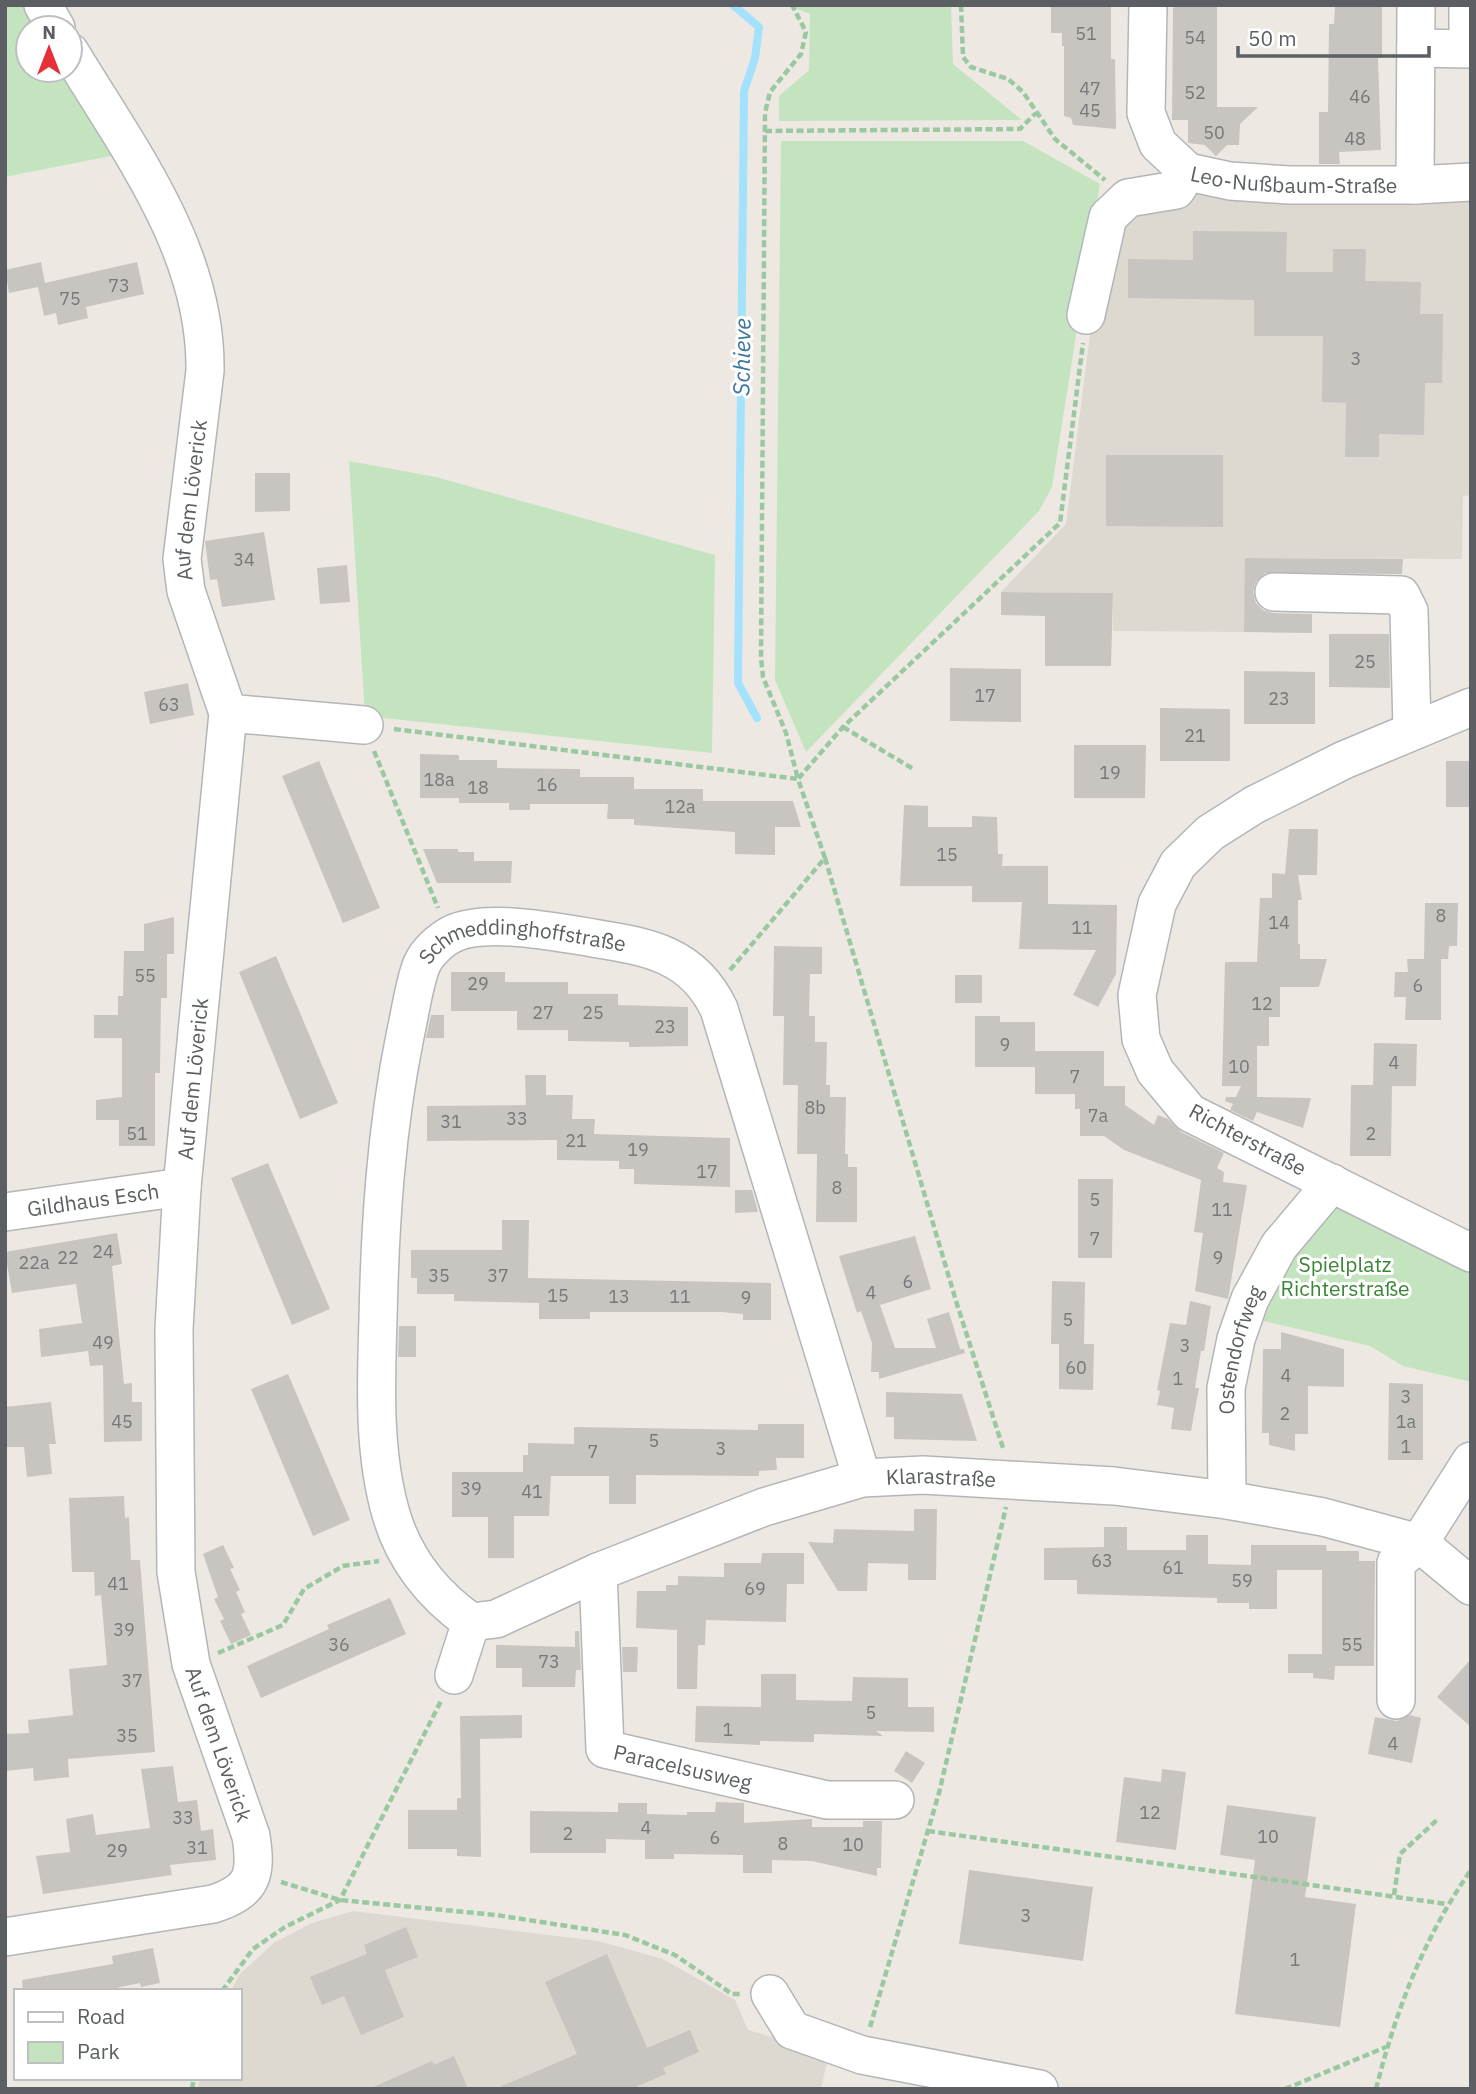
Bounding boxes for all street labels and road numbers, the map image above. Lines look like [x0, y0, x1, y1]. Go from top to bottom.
street label: Leo-Nußbaum-Straße [1188, 159, 1397, 199]
street label: Auf dem Löverick [168, 418, 213, 583]
street label: Schmeddinghoffstraße [412, 912, 628, 969]
street label: Auf dem Löverick [171, 997, 214, 1161]
street label: Richterstraße [1184, 1096, 1312, 1182]
street label: Gildhaus Esch [25, 1176, 161, 1223]
street label: Ostendorfweg [1212, 1280, 1269, 1415]
street label: Klarastraße [885, 1461, 997, 1493]
street label: Auf dem Löverick [179, 1663, 259, 1825]
street label: Paracelsusweg [611, 1737, 755, 1796]

